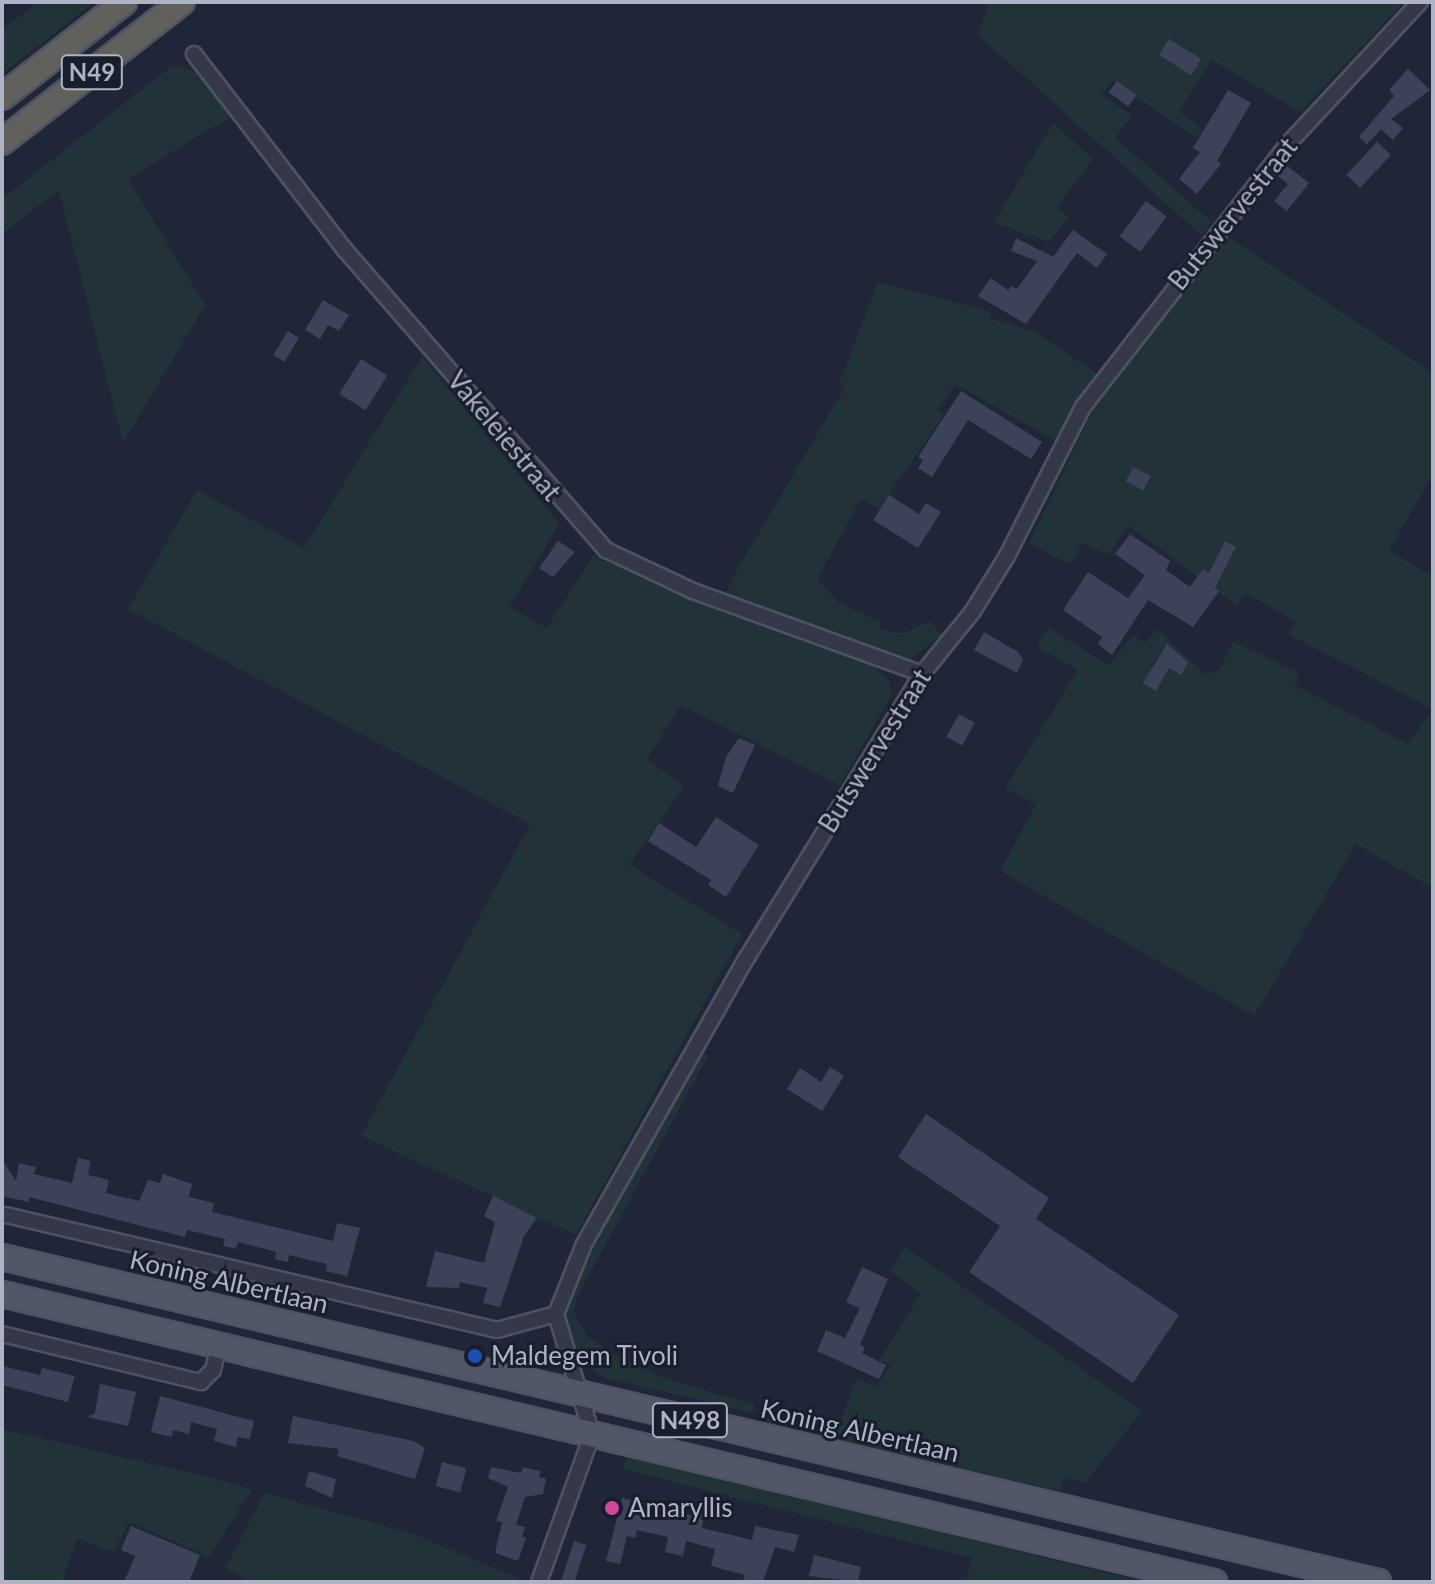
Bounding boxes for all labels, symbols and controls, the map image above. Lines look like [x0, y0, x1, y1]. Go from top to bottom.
road number: N49 [60, 52, 124, 92]
street label: Butswervestraat [1162, 132, 1304, 296]
street label: Vakeleiestraat [441, 365, 567, 507]
street label: Butswervestraat [812, 664, 938, 838]
street label: Koning Albertlaan [126, 1244, 332, 1320]
place label: Maldegem Tivoli [491, 1340, 679, 1372]
marker: Maldegem Tivoli [466, 1347, 484, 1365]
street label: Koning Albertlaan [757, 1393, 963, 1469]
road number: N498 [650, 1400, 730, 1440]
place label: Amaryllis [628, 1492, 732, 1524]
marker: Amaryllis [603, 1499, 621, 1517]

